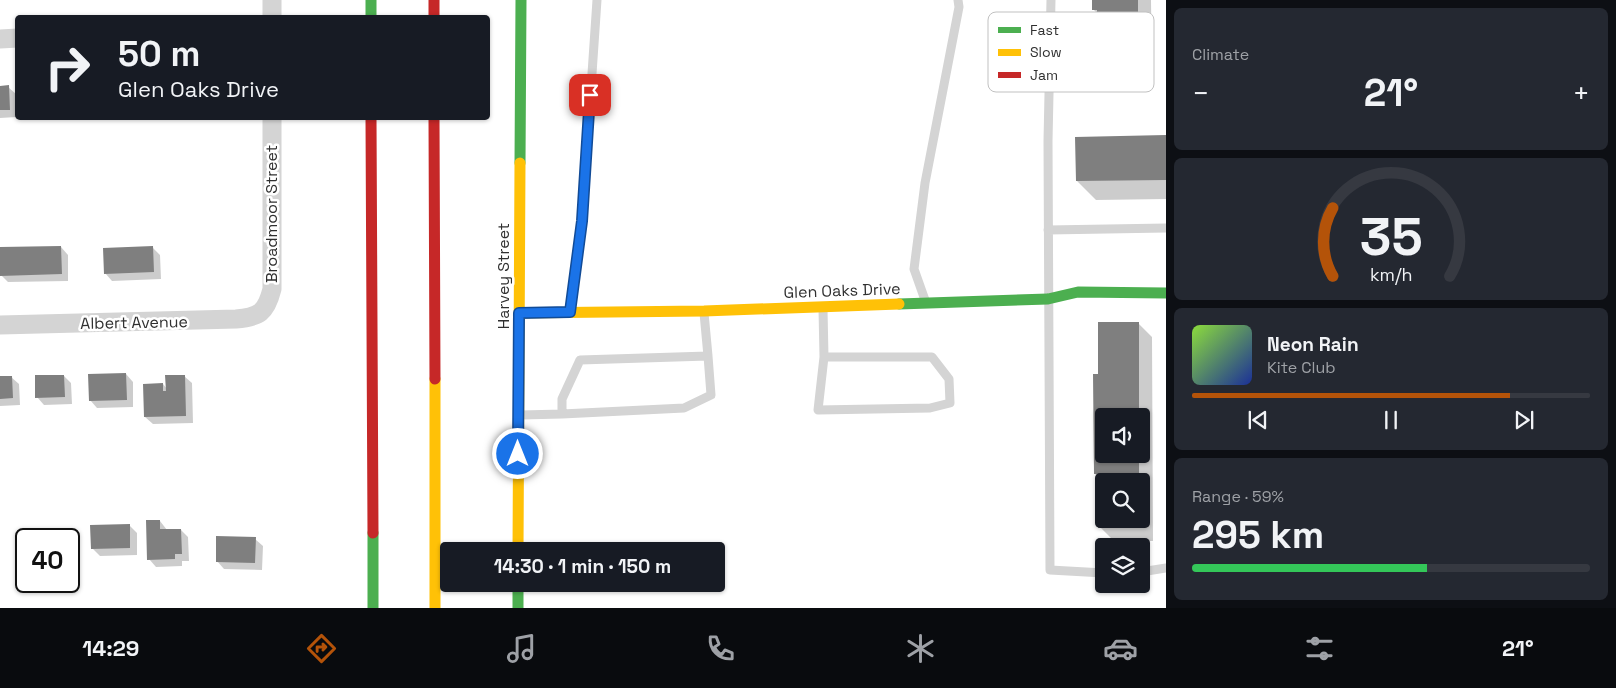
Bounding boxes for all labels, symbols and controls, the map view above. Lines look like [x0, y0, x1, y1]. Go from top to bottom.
legend [988, 12, 1154, 92]
text: Fast [1030, 21, 1059, 39]
text: 50 m [118, 32, 200, 76]
icon: right [35, 35, 100, 100]
text: Slow [1030, 43, 1062, 61]
text: Climate [1192, 44, 1249, 65]
text: Jam [1030, 66, 1058, 84]
text: 21° [1364, 69, 1418, 117]
pin [569, 74, 611, 116]
text: Glen Oaks Drive [118, 75, 279, 103]
text: − [1192, 75, 1209, 111]
text: + [1573, 75, 1590, 111]
icon: arrive [576, 81, 604, 109]
street label: Broadmoor Street [261, 145, 282, 283]
text: 35 [1360, 204, 1422, 270]
street label: Harvey Street [493, 223, 514, 329]
text: km/h [1370, 263, 1412, 286]
street label: Glen Oaks Drive [783, 278, 901, 303]
street label: Albert Avenue [80, 311, 188, 334]
text: Neon Rain [1267, 332, 1359, 357]
text: Kite Club [1267, 357, 1336, 378]
icon: previous [1244, 406, 1272, 434]
icon: pause [1377, 406, 1405, 434]
icon: next [1510, 406, 1538, 434]
map controls [1095, 408, 1150, 593]
button: sound [1095, 408, 1150, 463]
position arrow [491, 427, 543, 479]
button: search [1095, 473, 1150, 528]
text: Range · 59% [1192, 486, 1284, 507]
text: 295 km [1192, 511, 1324, 559]
speed limit sign: 40 [15, 528, 80, 593]
button: layers [1095, 538, 1150, 593]
text: 14:30 · 1 min · 150 m [494, 554, 671, 579]
icon: directions [304, 631, 339, 666]
icon: music [504, 631, 539, 666]
icon: phone [703, 631, 738, 666]
icon: climate [903, 631, 938, 666]
icon: car [1103, 631, 1138, 666]
icon: filters [1302, 631, 1337, 666]
text: 14:29 [82, 634, 139, 662]
text: 21° [1502, 634, 1534, 662]

